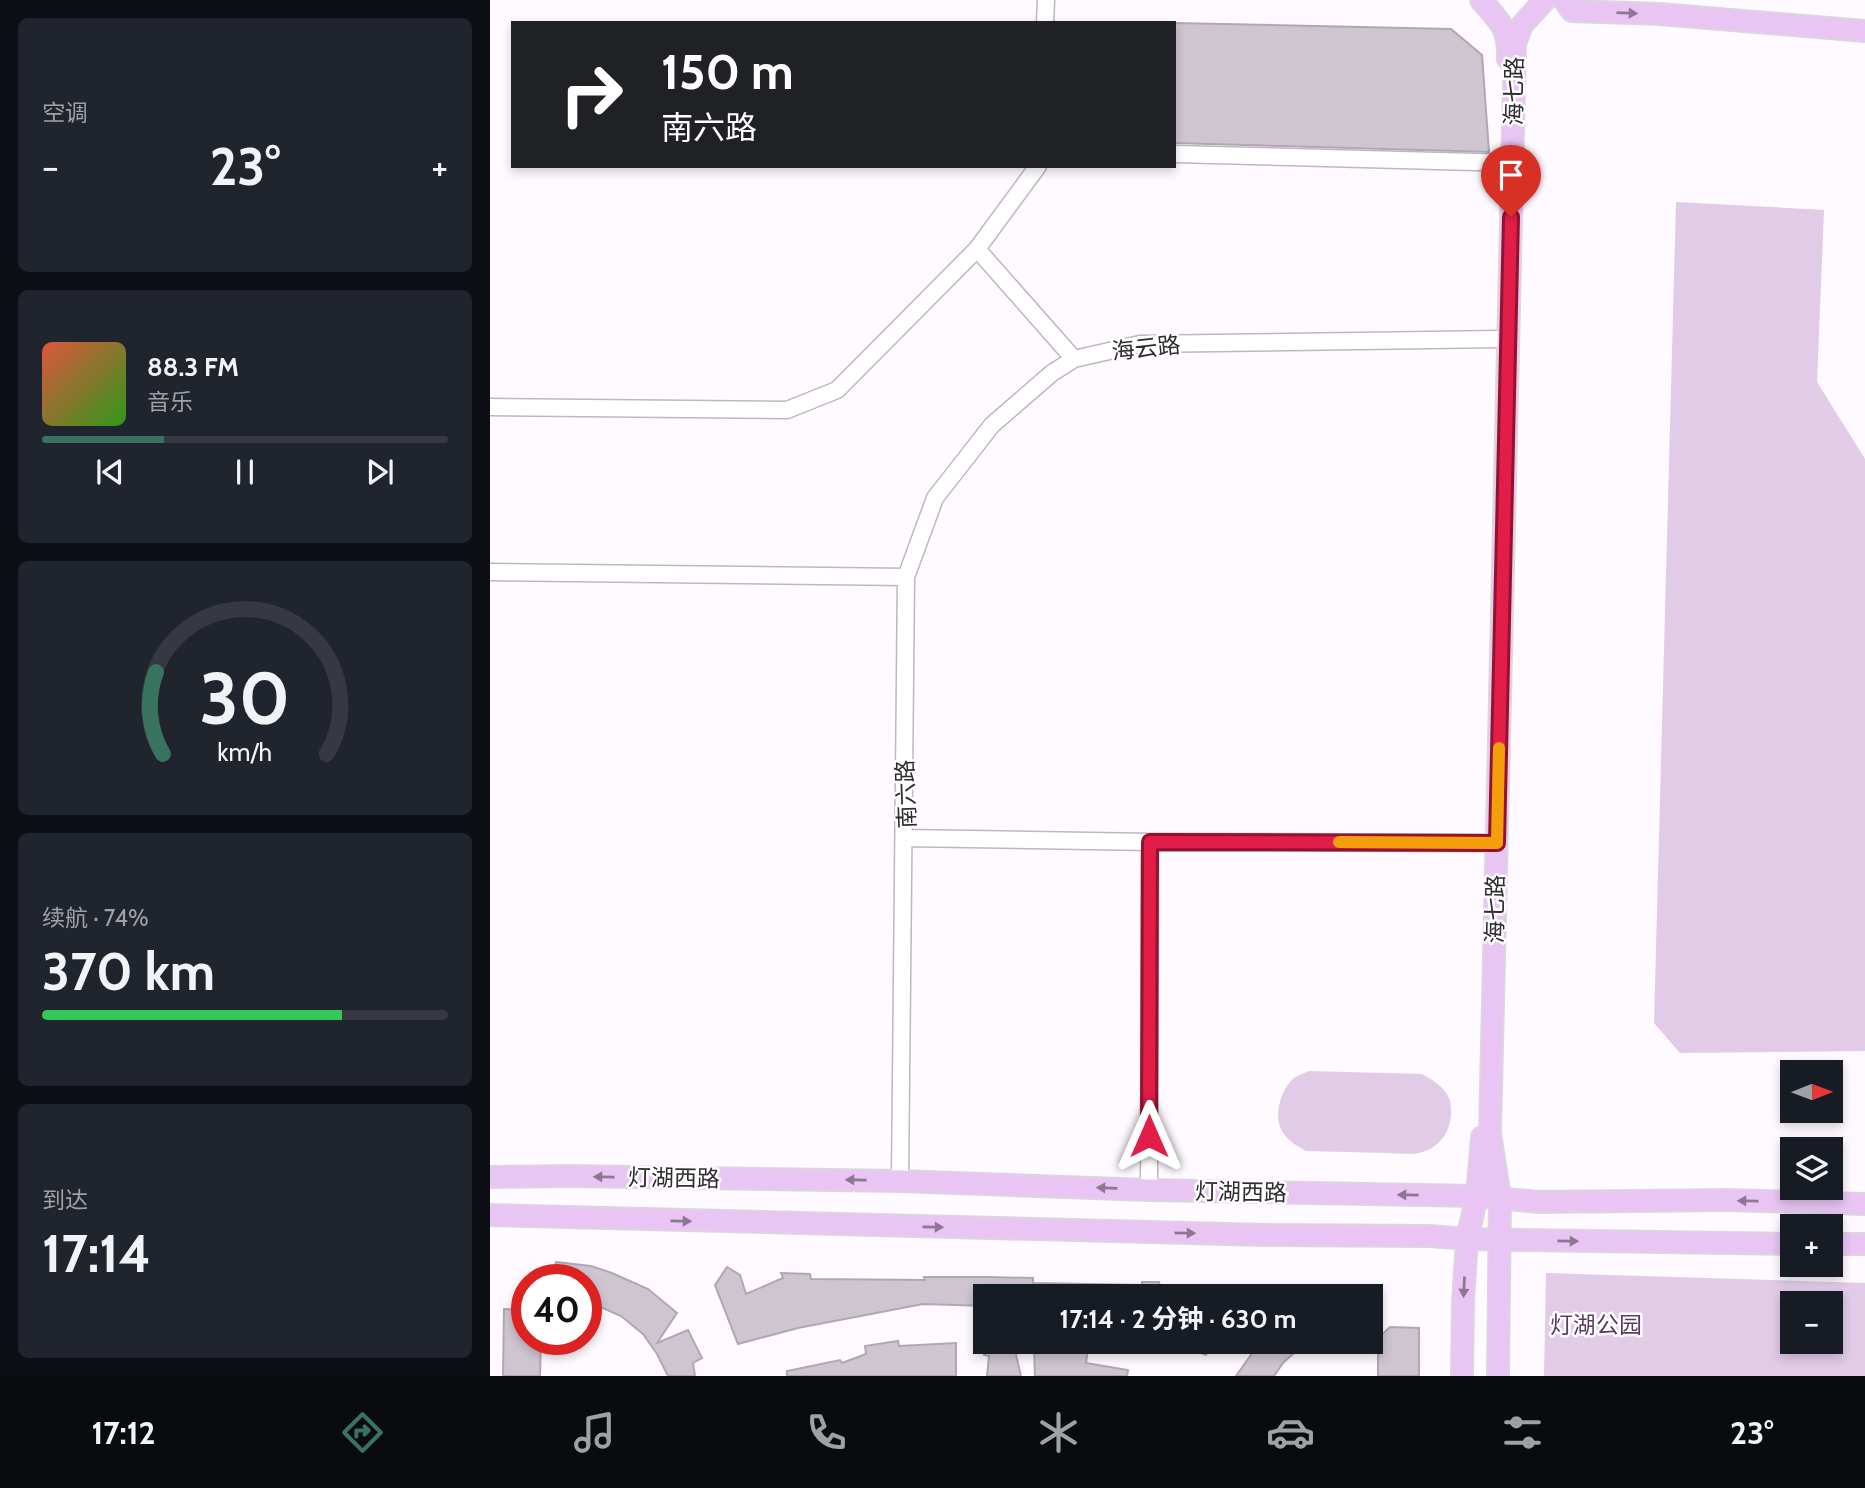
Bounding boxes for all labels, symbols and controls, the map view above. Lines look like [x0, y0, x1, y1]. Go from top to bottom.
one-way arrow [1616, 7, 1638, 18]
text: 150 m [661, 42, 794, 101]
icon: right [546, 49, 637, 140]
street label: 海七路 [1499, 56, 1529, 126]
text: 空调 [42, 99, 88, 127]
text: 南六路 [661, 108, 757, 147]
text: 23° [210, 135, 280, 198]
text: − [42, 143, 59, 190]
text: + [431, 143, 448, 190]
pin [1481, 145, 1541, 217]
icon: arrive [1492, 156, 1530, 194]
street label: 海云路 [1110, 330, 1182, 366]
text: 88.3 FM [147, 351, 239, 383]
text: 音乐 [147, 388, 193, 416]
icon: previous [91, 453, 129, 491]
icon: pause [226, 453, 264, 491]
icon: next [361, 453, 399, 491]
text: 30 [200, 654, 290, 742]
text: km/h [218, 737, 272, 767]
street label: 南六路 [891, 759, 921, 829]
street label: 海七路 [1480, 874, 1510, 944]
text: 续航 · 74% [42, 904, 149, 932]
text: 370 km [42, 940, 215, 1003]
north arrow [1780, 1060, 1843, 1124]
map controls [1780, 1060, 1843, 1354]
position arrow [1112, 1099, 1186, 1173]
button: layers [1780, 1137, 1843, 1200]
street label: 灯湖西路 [628, 1163, 720, 1193]
one-way arrow [592, 1171, 614, 1182]
one-way arrow [844, 1174, 866, 1186]
street label: 灯湖西路 [1195, 1177, 1287, 1207]
one-way arrow [1096, 1183, 1118, 1194]
text: 到达 [42, 1186, 88, 1214]
one-way arrow [1397, 1189, 1419, 1201]
one-way arrow [1737, 1195, 1759, 1206]
button: + [1780, 1214, 1843, 1277]
one-way arrow [670, 1215, 692, 1227]
one-way arrow [922, 1221, 944, 1232]
text: 17:14 [42, 1222, 151, 1285]
one-way arrow [1174, 1227, 1196, 1238]
one-way arrow [1557, 1235, 1579, 1247]
speed limit sign: 40 [511, 1264, 602, 1355]
one-way arrow [1458, 1277, 1469, 1299]
button: − [1780, 1291, 1843, 1354]
text: 17:14 · 2 分钟 · 630 m [1060, 1303, 1296, 1335]
park label: 灯湖公园 [1550, 1311, 1642, 1339]
icon: directions [338, 1408, 387, 1457]
icon: music [570, 1408, 619, 1457]
icon: phone [802, 1408, 851, 1457]
icon: climate [1034, 1408, 1083, 1457]
icon: car [1266, 1408, 1315, 1457]
icon: filters [1498, 1408, 1547, 1457]
text: 17:12 [91, 1413, 155, 1452]
text: 23° [1730, 1413, 1773, 1452]

